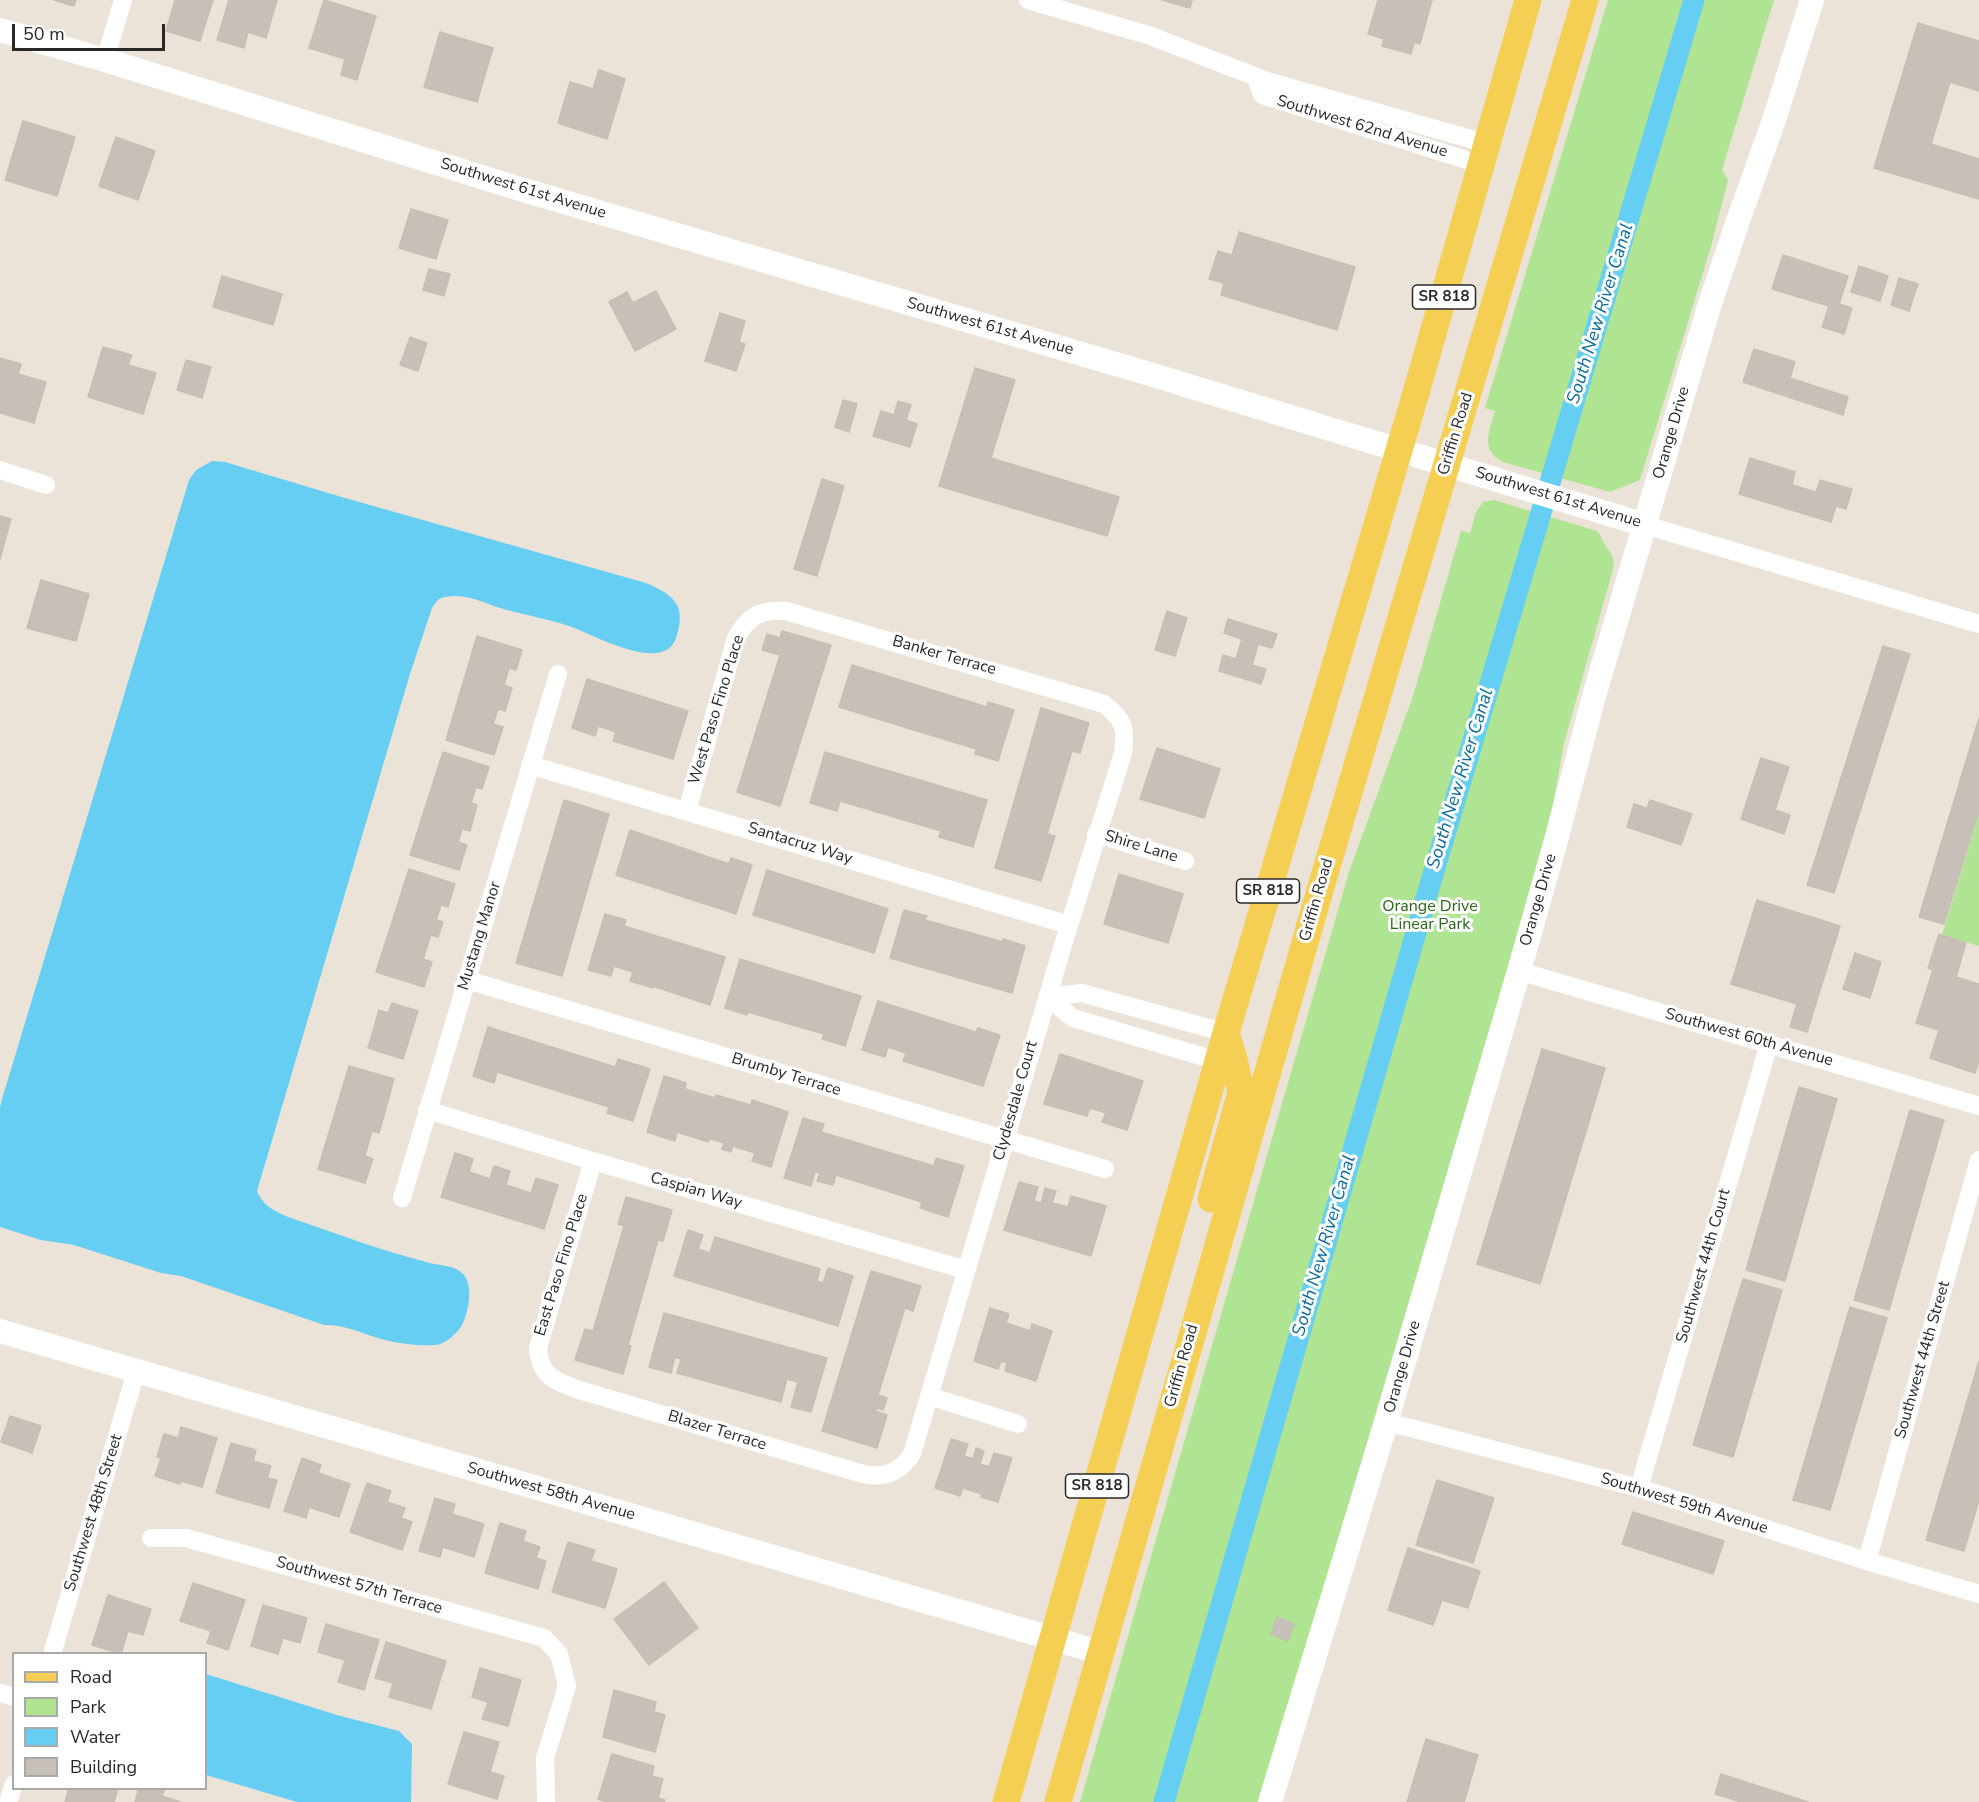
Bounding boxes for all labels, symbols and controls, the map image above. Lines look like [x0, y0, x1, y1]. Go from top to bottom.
scale bar [15, 12, 168, 50]
text: 50 m [23, 22, 65, 46]
street label: Southwest 62nd Avenue [1274, 92, 1450, 162]
street label: Southwest 61st Avenue [438, 155, 608, 223]
water label: South New River Canal [1563, 221, 1639, 407]
road number: SR 818 [1412, 285, 1476, 309]
street label: Southwest 61st Avenue [904, 294, 1076, 360]
street label: Orange Drive [1650, 384, 1694, 482]
street label: Griffin Road [1434, 390, 1478, 478]
street label: Southwest 61st Avenue [1473, 464, 1643, 532]
street label: Banker Terrace [890, 632, 998, 680]
street label: West Paso Fino Place [685, 633, 749, 787]
water label: South New River Canal [1423, 686, 1499, 872]
street label: Santacruz Way [745, 819, 855, 869]
street label: Shire Lane [1102, 827, 1180, 867]
street label: Orange Drive [1517, 851, 1561, 949]
street label: Griffin Road [1296, 856, 1338, 944]
street label: Mustang Manor [454, 879, 506, 993]
road number: SR 818 [1236, 879, 1300, 903]
park label: Orange Drive Linear Park [1382, 897, 1478, 935]
street label: Southwest 60th Avenue [1663, 1005, 1835, 1071]
street label: Clydesdale Court [990, 1039, 1042, 1163]
street label: Brumby Terrace [729, 1049, 843, 1101]
water label: South New River Canal [1289, 1153, 1361, 1339]
street label: Caspian Way [648, 1169, 744, 1213]
street label: Southwest 44th Court [1673, 1187, 1735, 1345]
street label: East Paso Fino Place [531, 1192, 593, 1338]
street label: Southwest 44th Street [1891, 1279, 1955, 1441]
street label: Orange Drive [1381, 1318, 1425, 1416]
street label: Griffin Road [1161, 1322, 1203, 1410]
street label: Blazer Terrace [665, 1407, 769, 1455]
street label: Southwest 48th Street [61, 1432, 127, 1594]
street label: Southwest 58th Avenue [465, 1459, 637, 1525]
street label: Southwest 59th Avenue [1598, 1469, 1770, 1539]
road number: SR 818 [1066, 1474, 1128, 1498]
street label: Southwest 57th Terrace [274, 1553, 444, 1619]
legend [12, 1652, 207, 1790]
text: Road [70, 1665, 112, 1689]
text: Park [70, 1695, 106, 1719]
text: Water [70, 1725, 121, 1749]
text: Building [70, 1755, 137, 1779]

